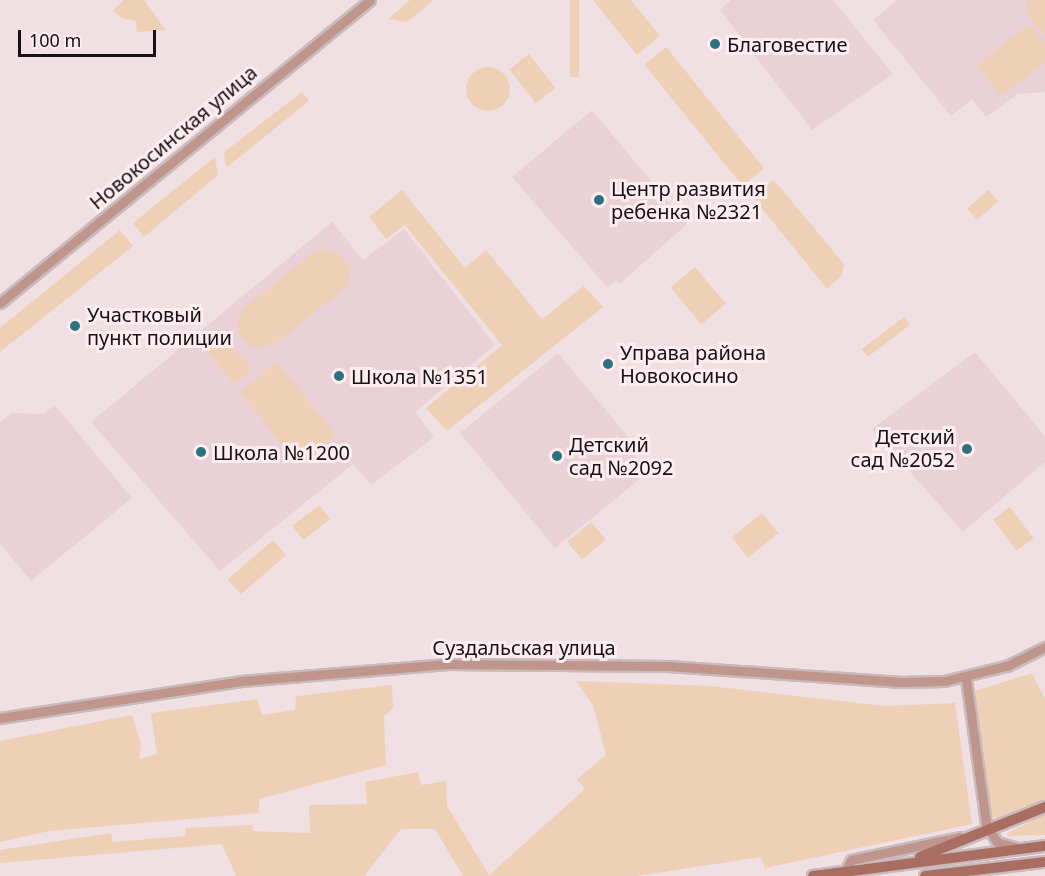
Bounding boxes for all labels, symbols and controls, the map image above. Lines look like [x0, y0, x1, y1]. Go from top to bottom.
scale bar [21, 18, 159, 56]
text: 100 m [29, 28, 81, 52]
place label: Благовестие [727, 32, 847, 56]
marker: Благовестие [708, 37, 722, 51]
street label: Новокосинская улица [84, 60, 262, 214]
place label: Центр развития ребенка №2321 [611, 176, 766, 223]
marker: Центр развития ребенка №2321 [592, 193, 606, 207]
place label: Участковый пункт полиции [87, 302, 232, 349]
marker: Участковый пункт полиции [68, 319, 82, 333]
place label: Управа района Новокосино [620, 340, 766, 387]
marker: Управа района Новокосино [601, 357, 615, 371]
place label: Школа №1351 [351, 364, 488, 388]
marker: Школа №1351 [332, 369, 346, 383]
place label: Детский сад №2052 [851, 425, 955, 472]
place label: Детский сад №2092 [569, 432, 673, 479]
place label: Школа №1200 [213, 440, 350, 464]
marker: Детский сад №2052 [960, 442, 974, 456]
marker: Школа №1200 [194, 445, 208, 459]
marker: Детский сад №2092 [550, 449, 564, 463]
street label: Суздальская улица [432, 635, 616, 659]

